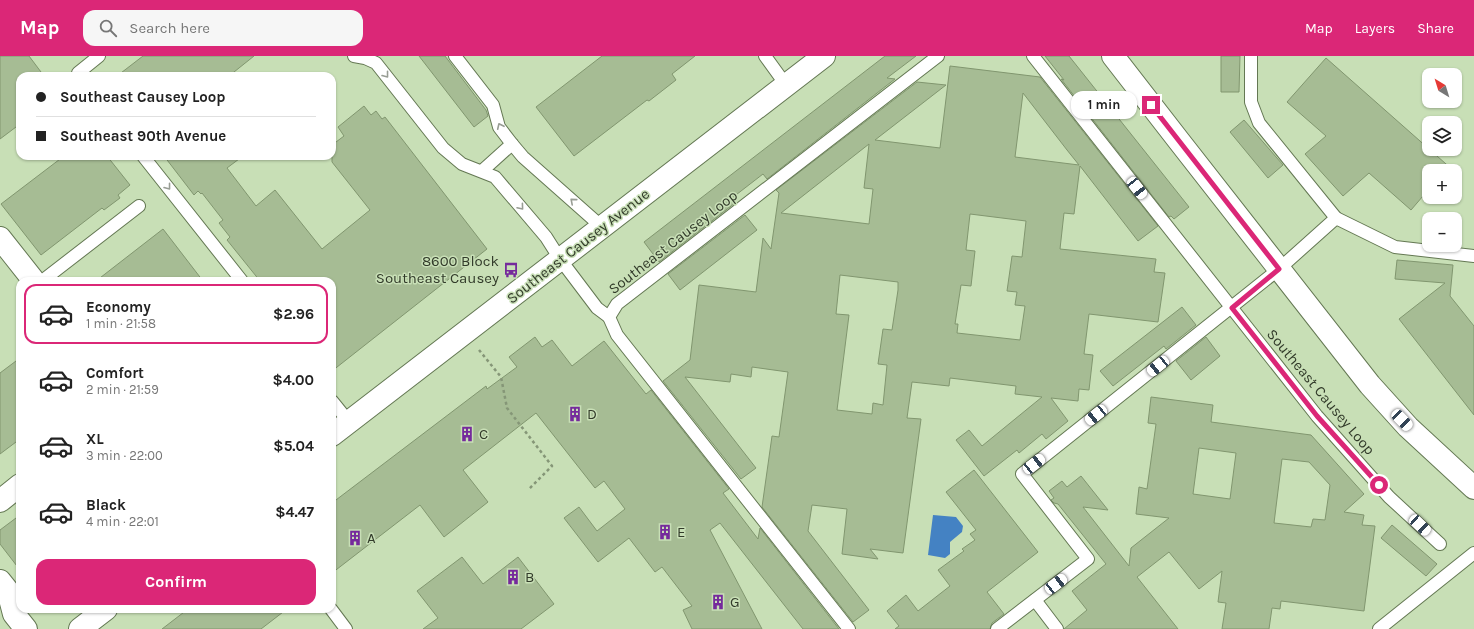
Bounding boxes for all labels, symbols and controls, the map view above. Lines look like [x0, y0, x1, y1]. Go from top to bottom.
search box [83, 10, 363, 46]
text: Map [20, 17, 59, 39]
icon: search [97, 17, 119, 39]
text: Search here [129, 19, 210, 37]
text: Map [1305, 20, 1333, 37]
text: Layers [1355, 20, 1395, 37]
text: Share [1417, 20, 1454, 37]
north arrow [1422, 68, 1462, 108]
map controls [1422, 68, 1462, 252]
one-way arrow [381, 70, 388, 77]
text: Southeast Causey Loop [60, 88, 226, 106]
callout: 1 min [1071, 91, 1137, 119]
route end [1142, 96, 1160, 114]
text: 1 min [1088, 97, 1120, 112]
button: layers [1422, 116, 1462, 156]
one-way arrow [497, 123, 505, 130]
text: Southeast 90th Avenue [60, 127, 226, 145]
button: + [1422, 164, 1462, 204]
car [1125, 175, 1149, 201]
one-way arrow [163, 182, 170, 189]
street label: Southeast Causey Avenue [503, 185, 653, 307]
street label: Southeast Causey Loop [605, 186, 741, 298]
one-way arrow [570, 199, 578, 206]
one-way arrow [516, 202, 523, 209]
button: − [1422, 212, 1462, 252]
place label: 8600 Block Southeast Causey [376, 252, 499, 287]
bus stop icon: 8600 Block Southeast Causey [502, 261, 520, 279]
icon: car [38, 296, 74, 332]
text: Economy [86, 298, 151, 316]
text: $2.96 [273, 305, 314, 323]
text: 1 min · 21:58 [86, 316, 156, 331]
street label: Southeast Causey Loop [1263, 325, 1379, 459]
car [1145, 354, 1171, 378]
icon: car [38, 362, 74, 398]
text: Comfort [86, 364, 144, 382]
text: $4.00 [273, 371, 314, 389]
text: 2 min · 21:59 [86, 382, 159, 397]
car [1083, 403, 1109, 427]
building icon: D [566, 405, 584, 423]
place label: D [587, 405, 597, 423]
car [1389, 407, 1415, 433]
building icon: C [458, 425, 476, 443]
place label: C [479, 425, 488, 443]
icon: car [38, 428, 74, 464]
text: XL [86, 430, 104, 448]
text: $5.04 [273, 437, 314, 455]
text: 3 min · 22:00 [86, 448, 163, 463]
car [1021, 452, 1047, 476]
route start [1370, 476, 1388, 494]
icon: car [38, 494, 74, 530]
text: Black [86, 496, 126, 514]
text: $4.47 [275, 503, 314, 521]
car [1407, 512, 1433, 538]
text: 4 min · 22:01 [86, 514, 159, 529]
building icon: E [656, 523, 674, 541]
place label: E [677, 523, 685, 541]
building icon: A [346, 529, 364, 547]
place label: A [367, 529, 376, 547]
button: Confirm [36, 559, 316, 605]
building icon: B [504, 568, 522, 586]
place label: B [525, 568, 534, 586]
car [1043, 572, 1069, 596]
building icon: G [709, 593, 727, 611]
place label: G [730, 593, 740, 611]

